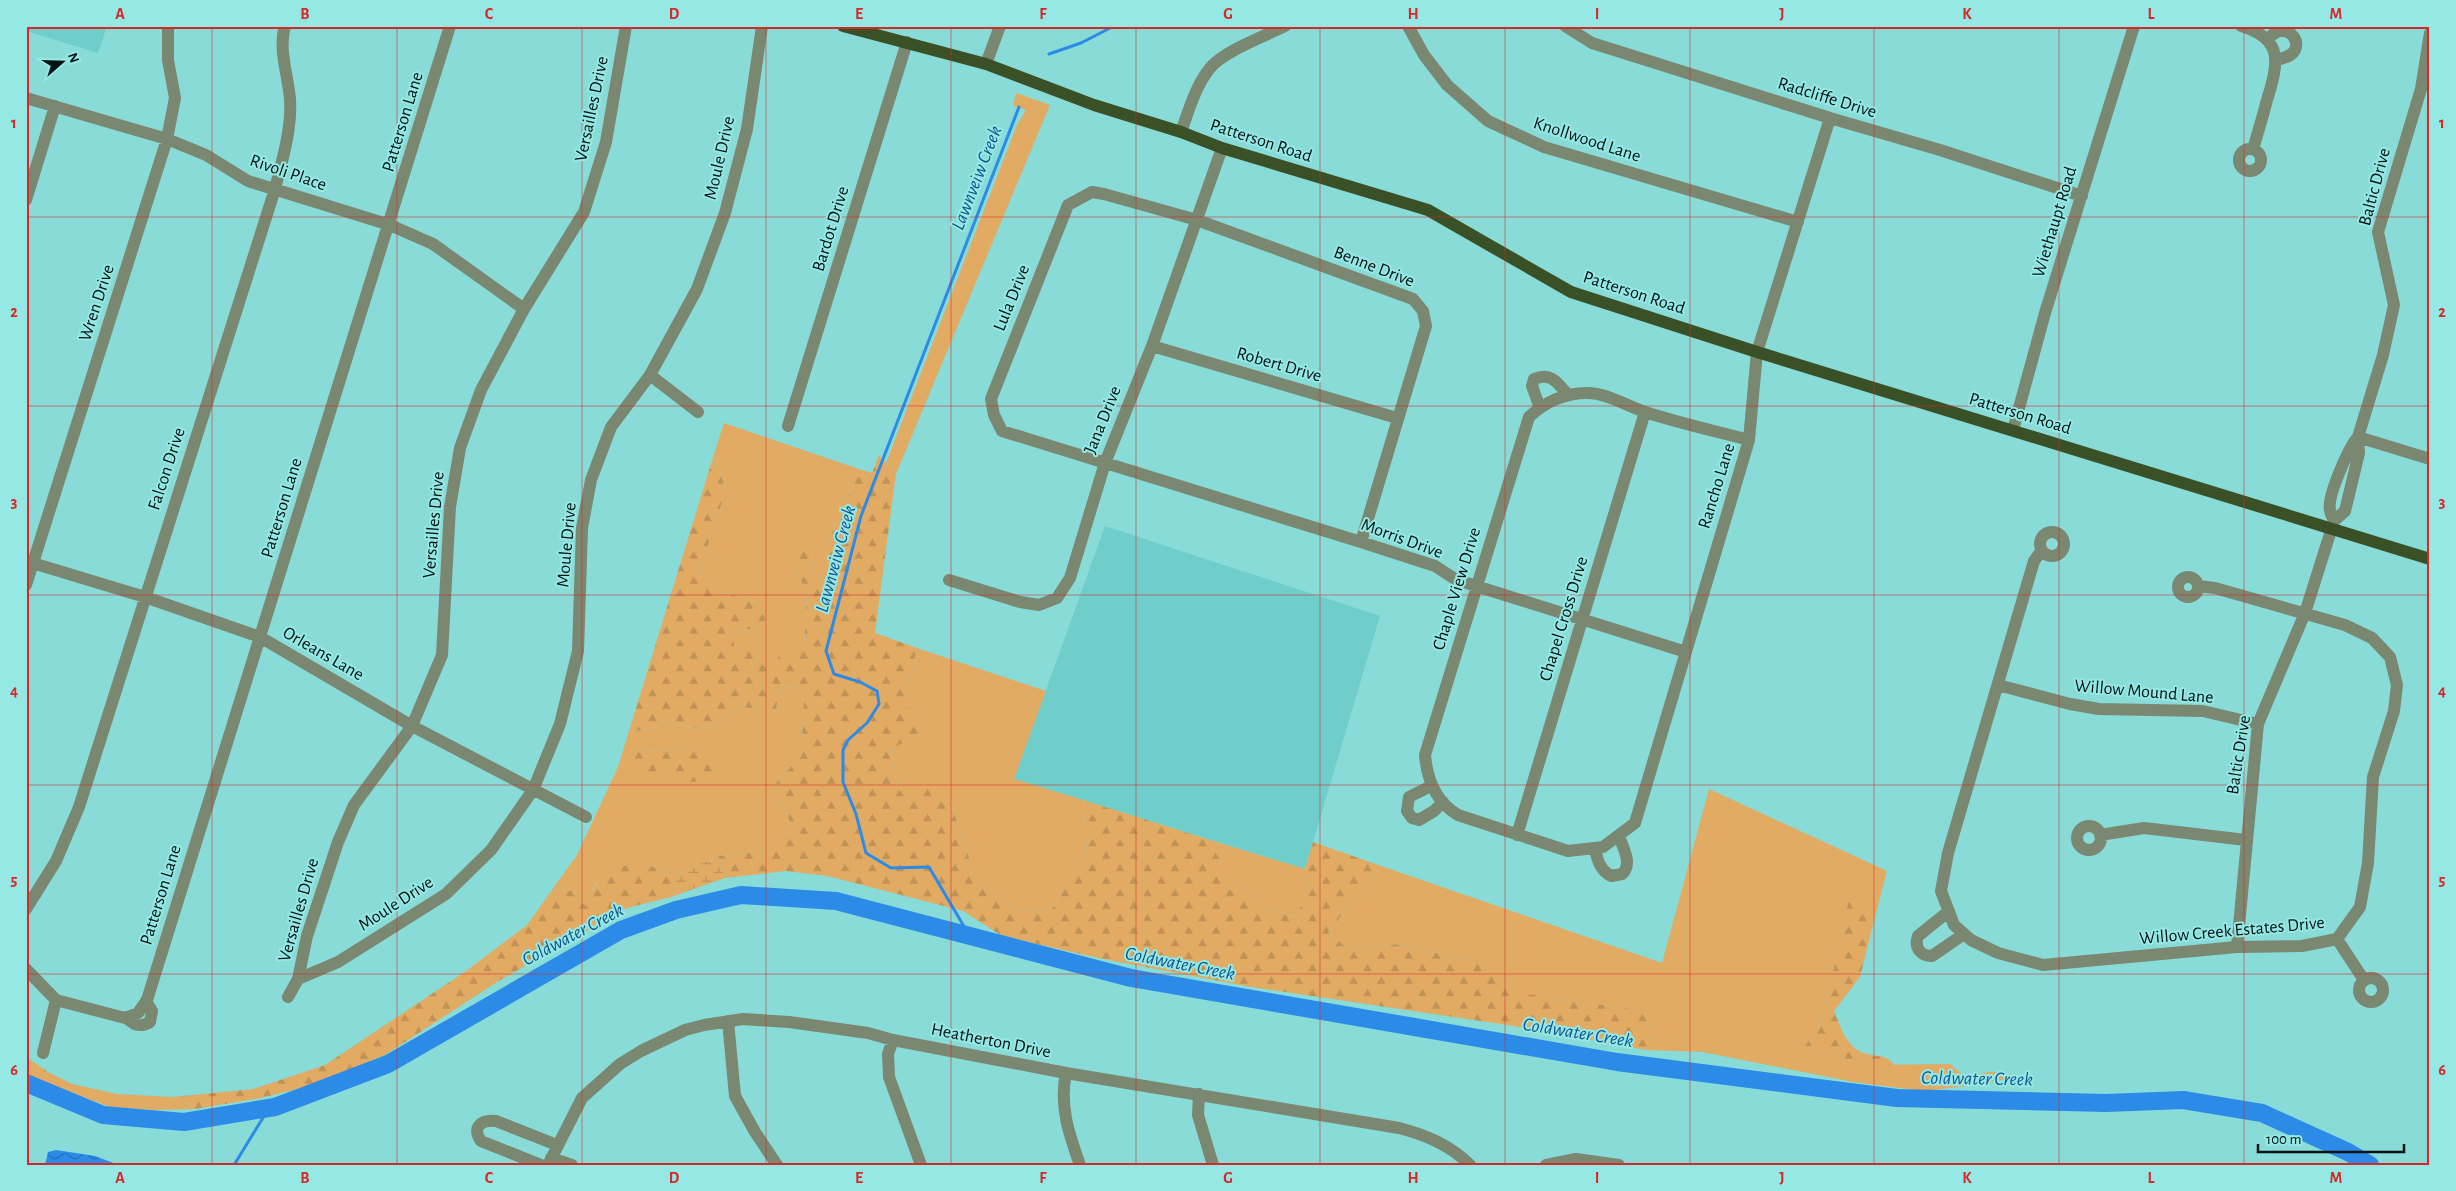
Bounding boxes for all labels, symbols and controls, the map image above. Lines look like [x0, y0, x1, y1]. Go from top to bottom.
text: A [115, 6, 125, 22]
text: B [300, 6, 310, 22]
text: C [485, 6, 494, 22]
text: D [669, 6, 680, 22]
text: E [855, 6, 863, 22]
text: F [1039, 6, 1047, 22]
text: G [1223, 6, 1233, 22]
text: H [1407, 6, 1419, 22]
text: I [1595, 6, 1599, 22]
text: J [1779, 6, 1785, 22]
text: K [1962, 6, 1972, 22]
text: L [2148, 6, 2155, 22]
text: M [2330, 6, 2342, 22]
north arrow [38, 38, 88, 88]
text: N [65, 51, 82, 65]
street label: Versailles Drive [572, 55, 612, 163]
street label: Patterson Lane [379, 70, 427, 174]
street label: Radcliffe Drive [1775, 74, 1879, 122]
street label: Knollwood Lane [1531, 114, 1643, 166]
text: 1 [11, 115, 17, 131]
street label: Moule Drive [702, 115, 738, 201]
text: 1 [2439, 115, 2445, 131]
street label: Patterson Road [1208, 116, 1314, 166]
water label: Lawnveiw Creek [948, 123, 1006, 233]
street label: Baltic Drive [2356, 146, 2394, 228]
street label: Rivoli Place [247, 152, 329, 194]
street label: Wiethaupt Road [2030, 164, 2080, 280]
street label: Bardot Drive [810, 184, 852, 274]
street label: Benne Drive [1331, 243, 1417, 291]
street label: Lula Drive [991, 262, 1033, 334]
street label: Wren Drive [76, 263, 118, 343]
street label: Patterson Road [1581, 268, 1687, 318]
text: 2 [10, 304, 18, 320]
text: 2 [2438, 304, 2446, 320]
street label: Robert Drive [1234, 344, 1324, 386]
street label: Jana Drive [1081, 384, 1125, 456]
street label: Patterson Road [1967, 390, 2073, 438]
street label: Falcon Drive [145, 426, 189, 512]
street label: Rancho Lane [1695, 441, 1739, 531]
street label: Patterson Lane [258, 456, 306, 560]
street label: Versailles Drive [420, 471, 448, 579]
text: 3 [11, 494, 18, 510]
text: 3 [2439, 494, 2446, 510]
street label: Moule Drive [554, 502, 580, 588]
water label: Lawnveiw Creek [813, 503, 859, 614]
street label: Morris Drive [1359, 516, 1445, 562]
street label: Chaple View Drive [1430, 526, 1484, 652]
street label: Chapel Cross Drive [1536, 555, 1592, 683]
street label: Orleans Lane [279, 624, 367, 684]
street label: Willow Mound Lane [2074, 677, 2214, 707]
text: 4 [10, 683, 18, 699]
text: 4 [2438, 683, 2446, 699]
street label: Baltic Drive [2224, 714, 2254, 796]
street label: Patterson Lane [137, 843, 185, 947]
street label: Versailles Drive [276, 856, 322, 964]
text: 5 [11, 872, 18, 888]
text: 5 [2439, 872, 2446, 888]
street label: Moule Drive [355, 873, 437, 935]
water label: Coldwater Creek [519, 900, 627, 970]
street label: Willow Creek Estates Drive [2139, 914, 2325, 948]
water label: Coldwater Creek [1123, 944, 1237, 984]
water label: Coldwater Creek [1521, 1015, 1635, 1051]
street label: Heatherton Drive [930, 1021, 1052, 1061]
text: 6 [10, 1062, 18, 1078]
text: 6 [2438, 1062, 2446, 1078]
water label: Coldwater Creek [1921, 1069, 2033, 1089]
scale bar [2258, 1121, 2405, 1153]
text: 100 m [2266, 1132, 2301, 1147]
text: A [115, 1170, 125, 1186]
text: B [300, 1170, 310, 1186]
text: C [485, 1170, 494, 1186]
text: D [669, 1170, 680, 1186]
text: E [855, 1170, 863, 1186]
text: F [1039, 1170, 1047, 1186]
text: G [1223, 1170, 1233, 1186]
text: H [1407, 1170, 1419, 1186]
text: I [1595, 1170, 1599, 1186]
text: J [1779, 1170, 1785, 1186]
text: K [1962, 1170, 1972, 1186]
text: L [2148, 1170, 2155, 1186]
text: M [2330, 1170, 2342, 1186]

